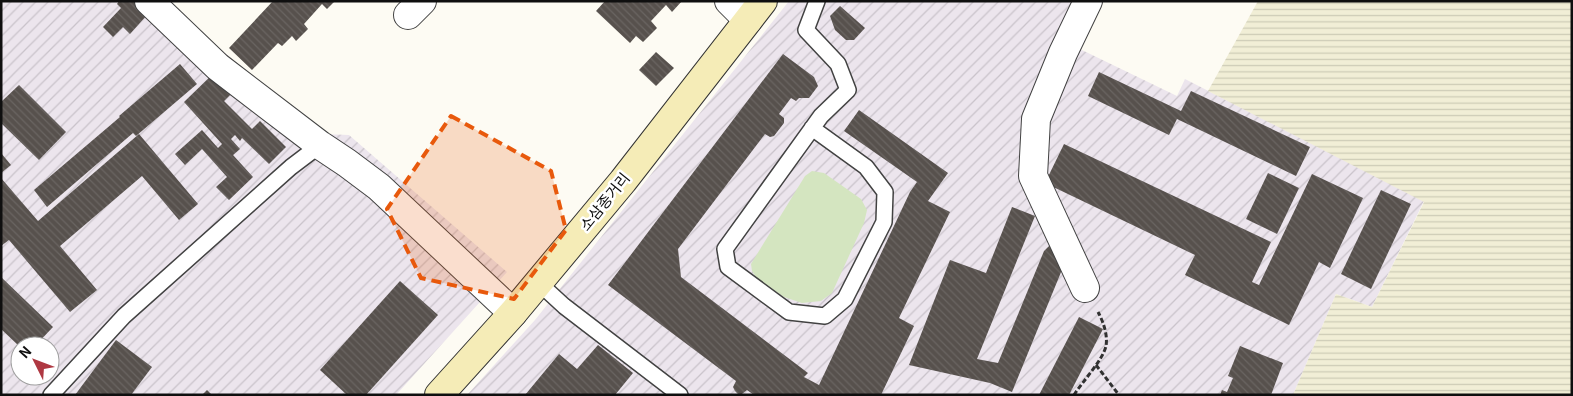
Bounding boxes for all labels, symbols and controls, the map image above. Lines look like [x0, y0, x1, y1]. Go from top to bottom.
street label: 소삼종거리 [574, 168, 634, 234]
north arrow [10, 336, 60, 386]
text: N [14, 341, 36, 362]

